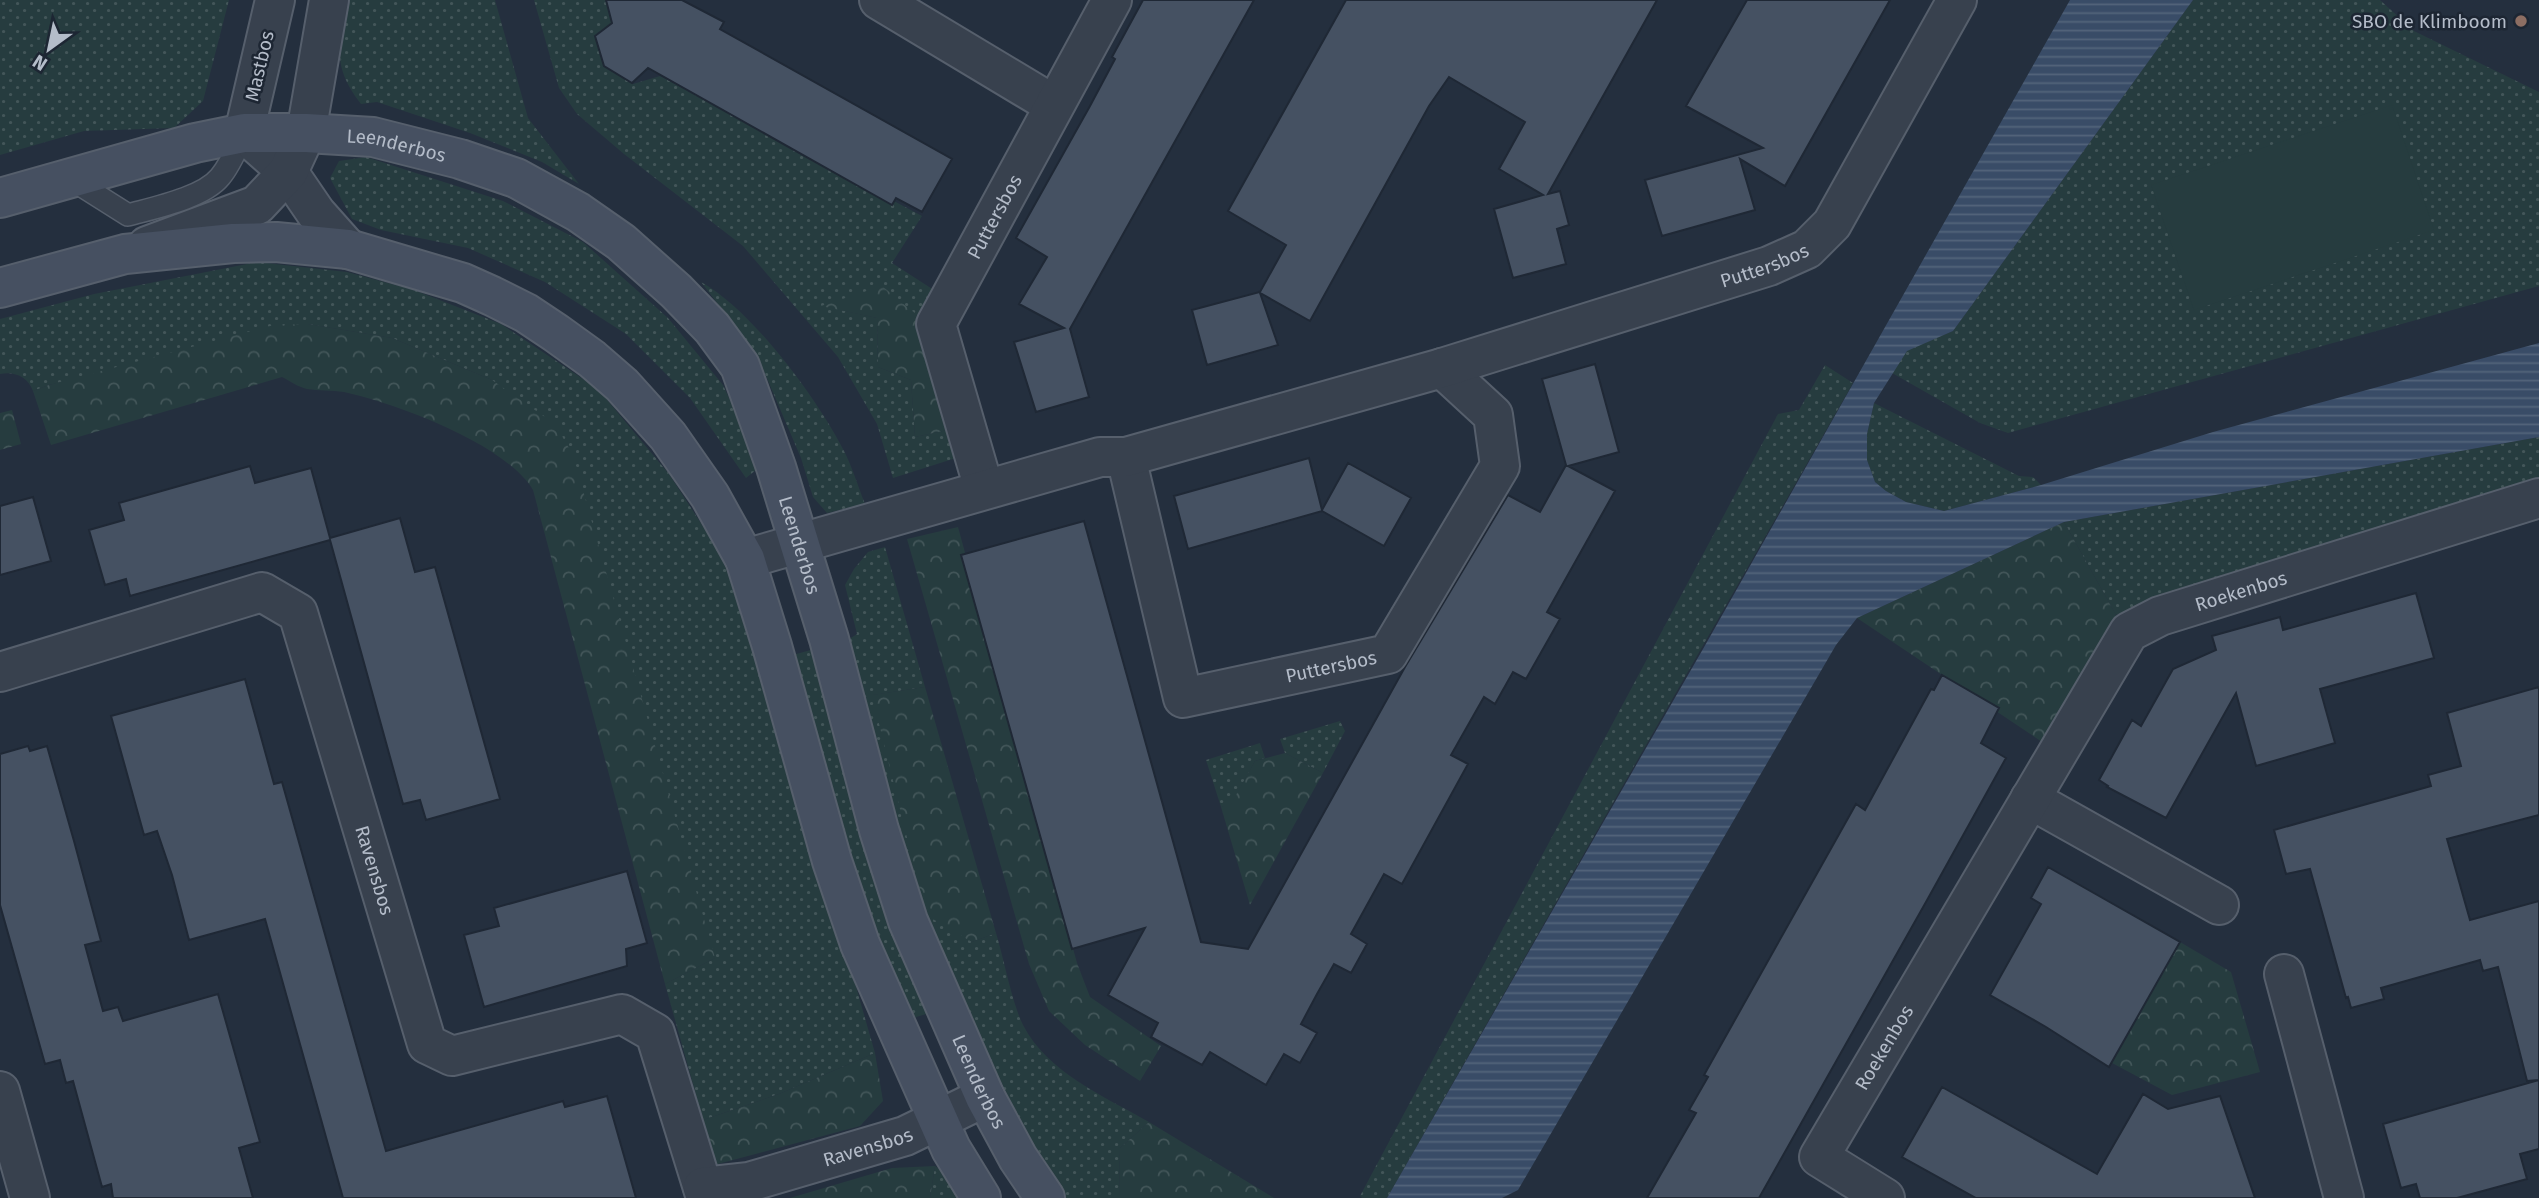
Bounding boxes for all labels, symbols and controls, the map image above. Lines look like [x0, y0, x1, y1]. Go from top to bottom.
place label: SBO de Klimboom [2352, 10, 2507, 33]
marker: SBO de Klimboom [2513, 13, 2529, 29]
north arrow [14, 14, 84, 84]
street label: Mastbos [240, 28, 279, 104]
text: N [28, 50, 52, 76]
street label: Leenderbos [346, 124, 448, 167]
street label: Puttersbos [963, 171, 1027, 263]
street label: Puttersbos [1718, 239, 1812, 292]
street label: Leenderbos [774, 493, 825, 597]
street label: Roekenbos [2192, 566, 2290, 616]
street label: Puttersbos [1283, 646, 1379, 688]
street label: Ravensbos [350, 823, 399, 918]
street label: Roekenbos [1850, 1001, 1918, 1094]
street label: Leenderbos [947, 1031, 1011, 1133]
street label: Ravensbos [820, 1123, 917, 1172]

